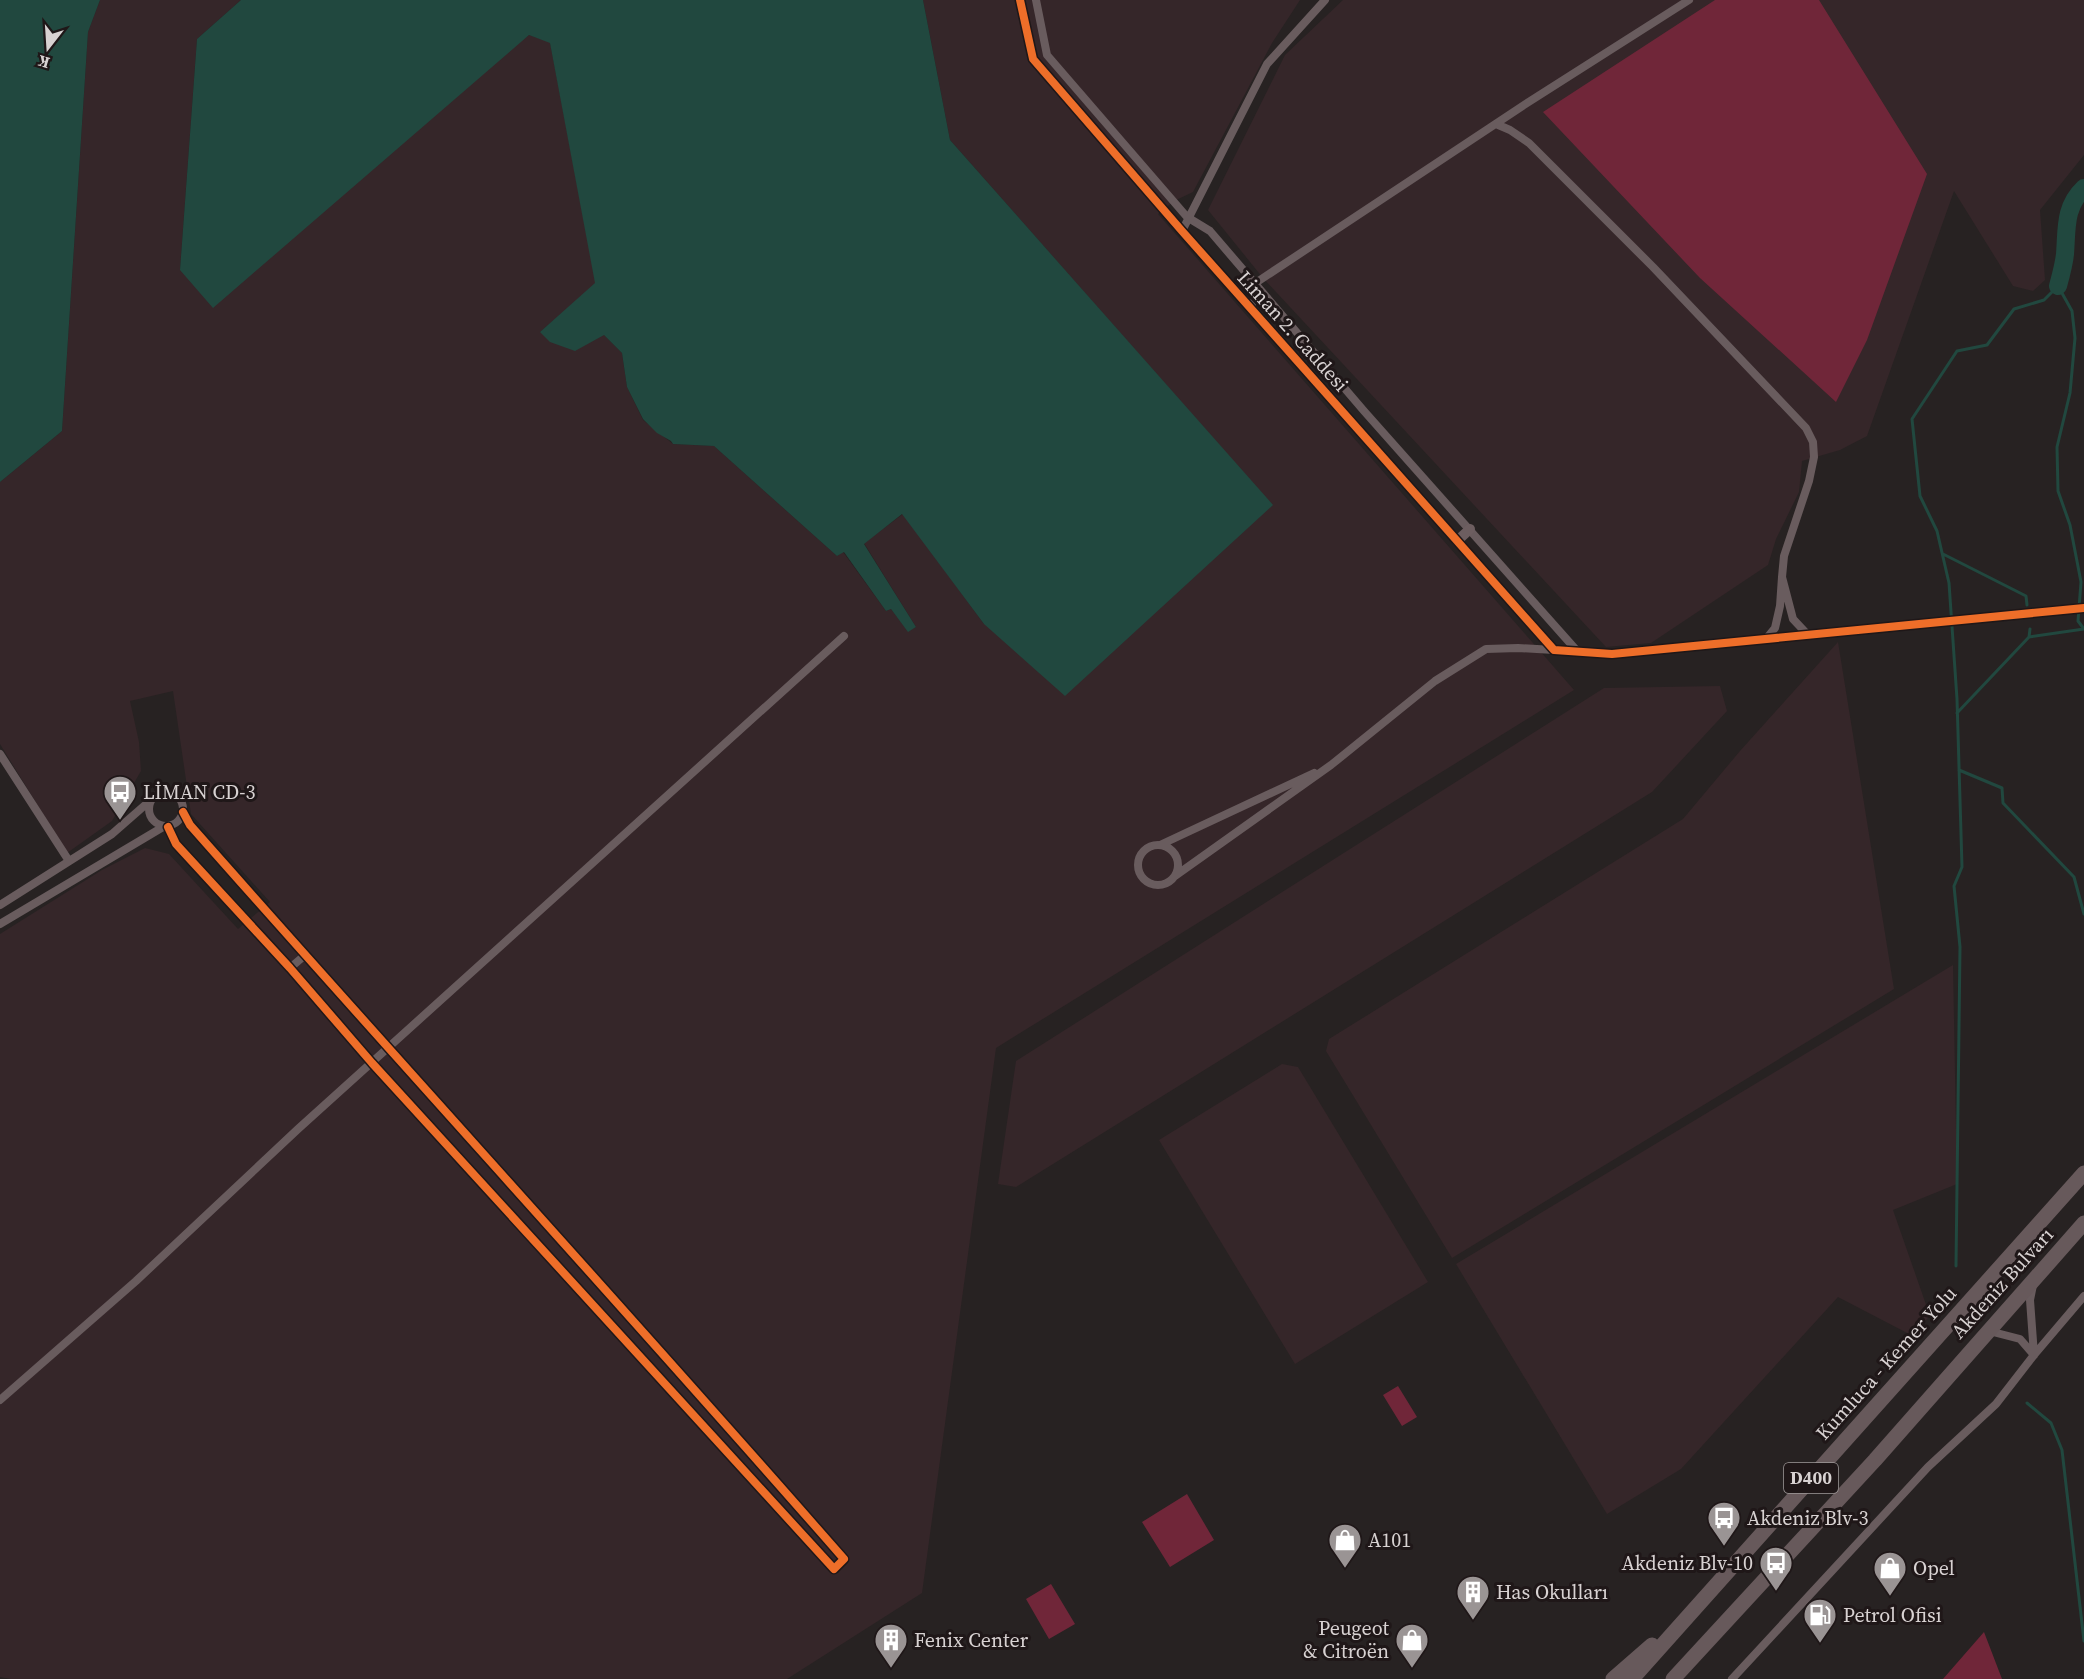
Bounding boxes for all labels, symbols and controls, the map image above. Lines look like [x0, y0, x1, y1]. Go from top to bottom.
north arrow [18, 18, 78, 78]
text: K [34, 50, 52, 74]
street label: Liman 2. Caddesi [1231, 265, 1355, 398]
bus stop icon: LİMAN CD-3 [102, 774, 138, 821]
place label: LİMAN CD-3 [143, 778, 256, 806]
street label: Akdeniz Bulvarı [1944, 1221, 2060, 1345]
street label: Kumluca - Kemer Yolu [1809, 1280, 1963, 1446]
road number: D400 [1784, 1463, 1838, 1493]
bus stop icon: Akdeniz Blv-3 [1706, 1500, 1742, 1547]
place label: Akdeniz Blv-3 [1747, 1504, 1868, 1532]
shop icon: A101 [1327, 1522, 1363, 1569]
place label: A101 [1368, 1526, 1411, 1554]
bus stop icon: Akdeniz Blv-10 [1758, 1545, 1794, 1592]
place label: Akdeniz Blv-10 [1622, 1549, 1753, 1577]
shop icon: Opel [1872, 1550, 1908, 1597]
place label: Opel [1913, 1554, 1955, 1582]
building icon: Has Okulları [1455, 1574, 1491, 1621]
place label: Has Okulları [1496, 1578, 1608, 1606]
fuel station icon: Petrol Ofisi [1802, 1597, 1838, 1644]
place label: Petrol Ofisi [1843, 1601, 1942, 1629]
place label: Peugeot & Citroën [1303, 1614, 1389, 1665]
building icon: Fenix Center [873, 1622, 909, 1669]
shop icon: Peugeot & Citroën [1394, 1622, 1430, 1669]
place label: Fenix Center [914, 1626, 1029, 1654]

